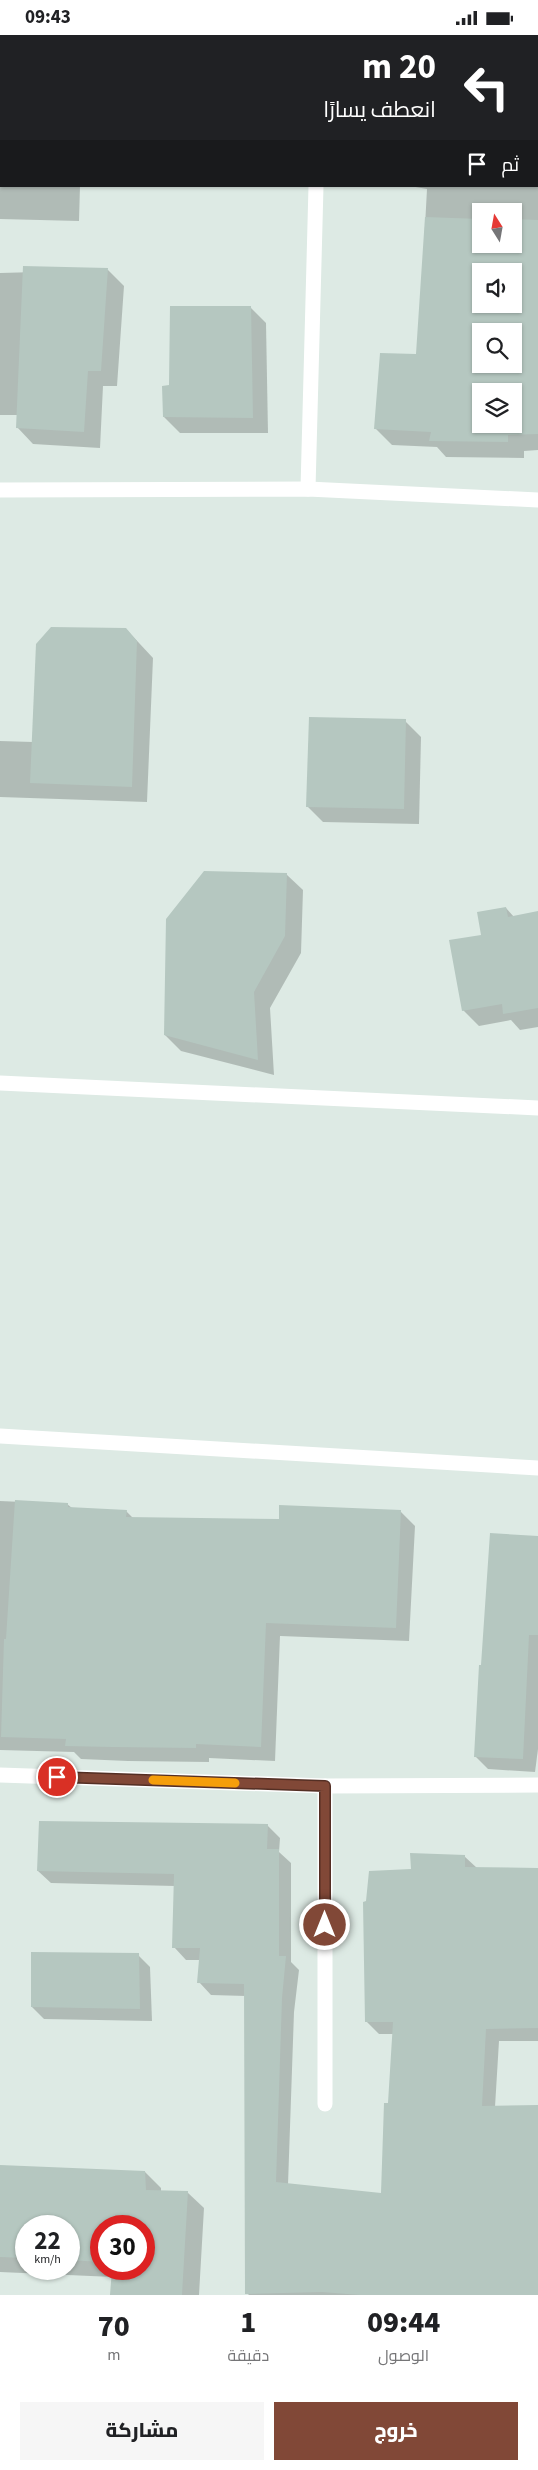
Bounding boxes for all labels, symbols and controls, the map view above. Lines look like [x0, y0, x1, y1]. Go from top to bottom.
text: 09:43 [25, 4, 71, 31]
text: 20 m [362, 42, 436, 92]
icon: left [454, 55, 519, 120]
text: انعطف يسارًا [323, 94, 436, 126]
icon: arrive [463, 150, 491, 178]
text: ثم [501, 152, 519, 179]
north arrow [472, 203, 522, 253]
map controls [472, 203, 522, 433]
button: sound [472, 263, 522, 313]
button: search [472, 323, 522, 373]
button: layers [472, 383, 522, 433]
pin [36, 1756, 78, 1798]
icon: arrive [43, 1763, 71, 1791]
position arrow [298, 1898, 350, 1950]
speed limit sign: 30 [90, 2215, 155, 2280]
text: 22 [34, 2223, 61, 2259]
text: km/h [34, 2251, 61, 2268]
text: 1 [240, 2301, 256, 2344]
text: 09:44 [367, 2301, 440, 2344]
text: 70 [98, 2305, 130, 2348]
text: m [107, 2344, 120, 2366]
text: دقيقة [228, 2345, 269, 2367]
text: الوصول [378, 2345, 429, 2367]
button: مشاركة [20, 2402, 264, 2460]
button: خروج [274, 2402, 518, 2460]

